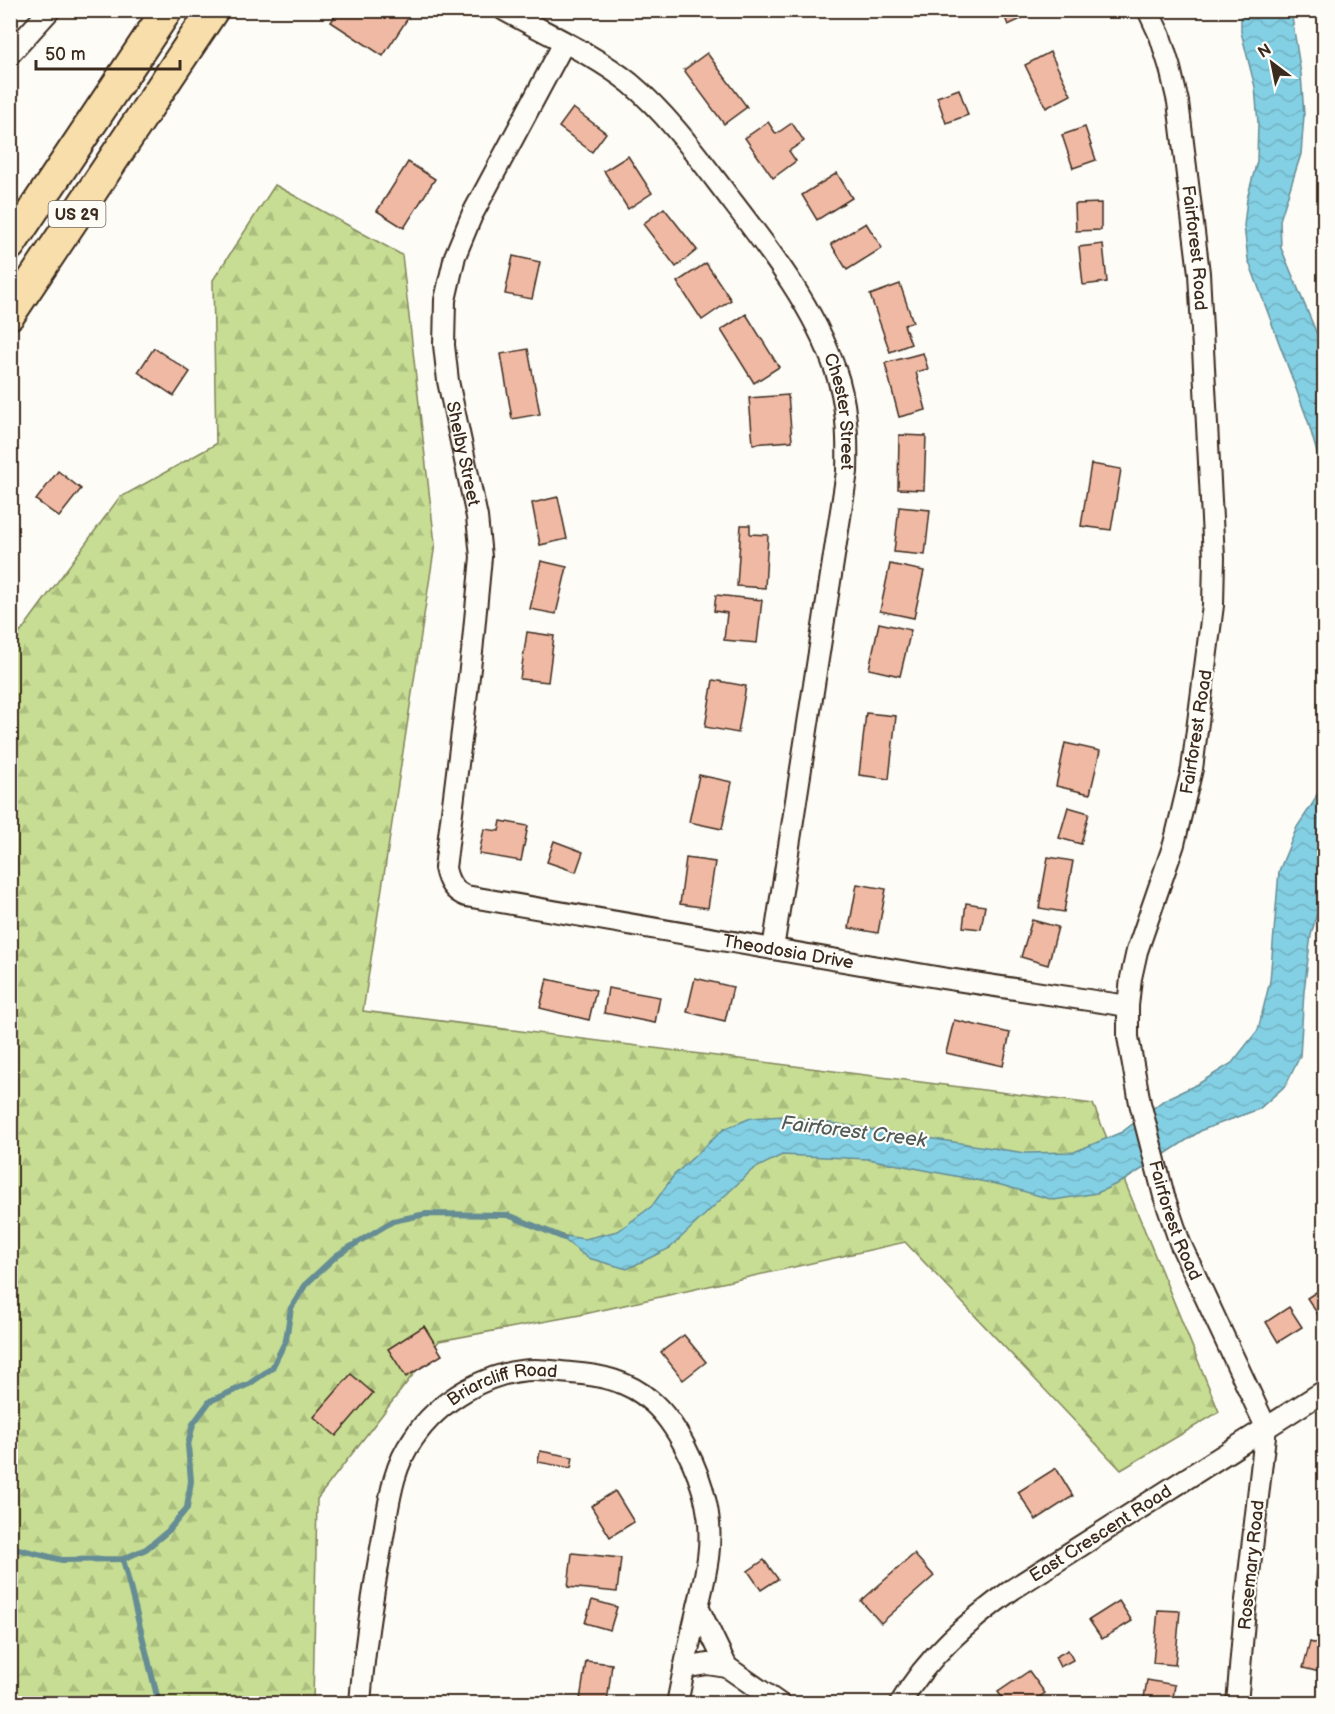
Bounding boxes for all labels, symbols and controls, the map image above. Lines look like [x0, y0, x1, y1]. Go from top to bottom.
scale bar [36, 33, 180, 71]
north arrow [1242, 33, 1302, 93]
text: N [1255, 40, 1275, 63]
text: 50 m [45, 44, 86, 65]
street label: Fairforest Road [1177, 184, 1211, 311]
road number: US 29 [48, 201, 106, 227]
street label: Chester Street [819, 350, 857, 471]
street label: Shelby Street [442, 399, 484, 508]
street label: Fairforest Road [1176, 668, 1217, 796]
street label: Theodosia Drive [721, 930, 856, 974]
water label: Fairforest Creek [780, 1111, 929, 1153]
street label: Fairforest Road [1144, 1158, 1206, 1284]
street label: Briarcliff Road [443, 1360, 558, 1411]
street label: East Crescent Road [1026, 1481, 1176, 1587]
street label: Rosemary Road [1234, 1499, 1269, 1631]

